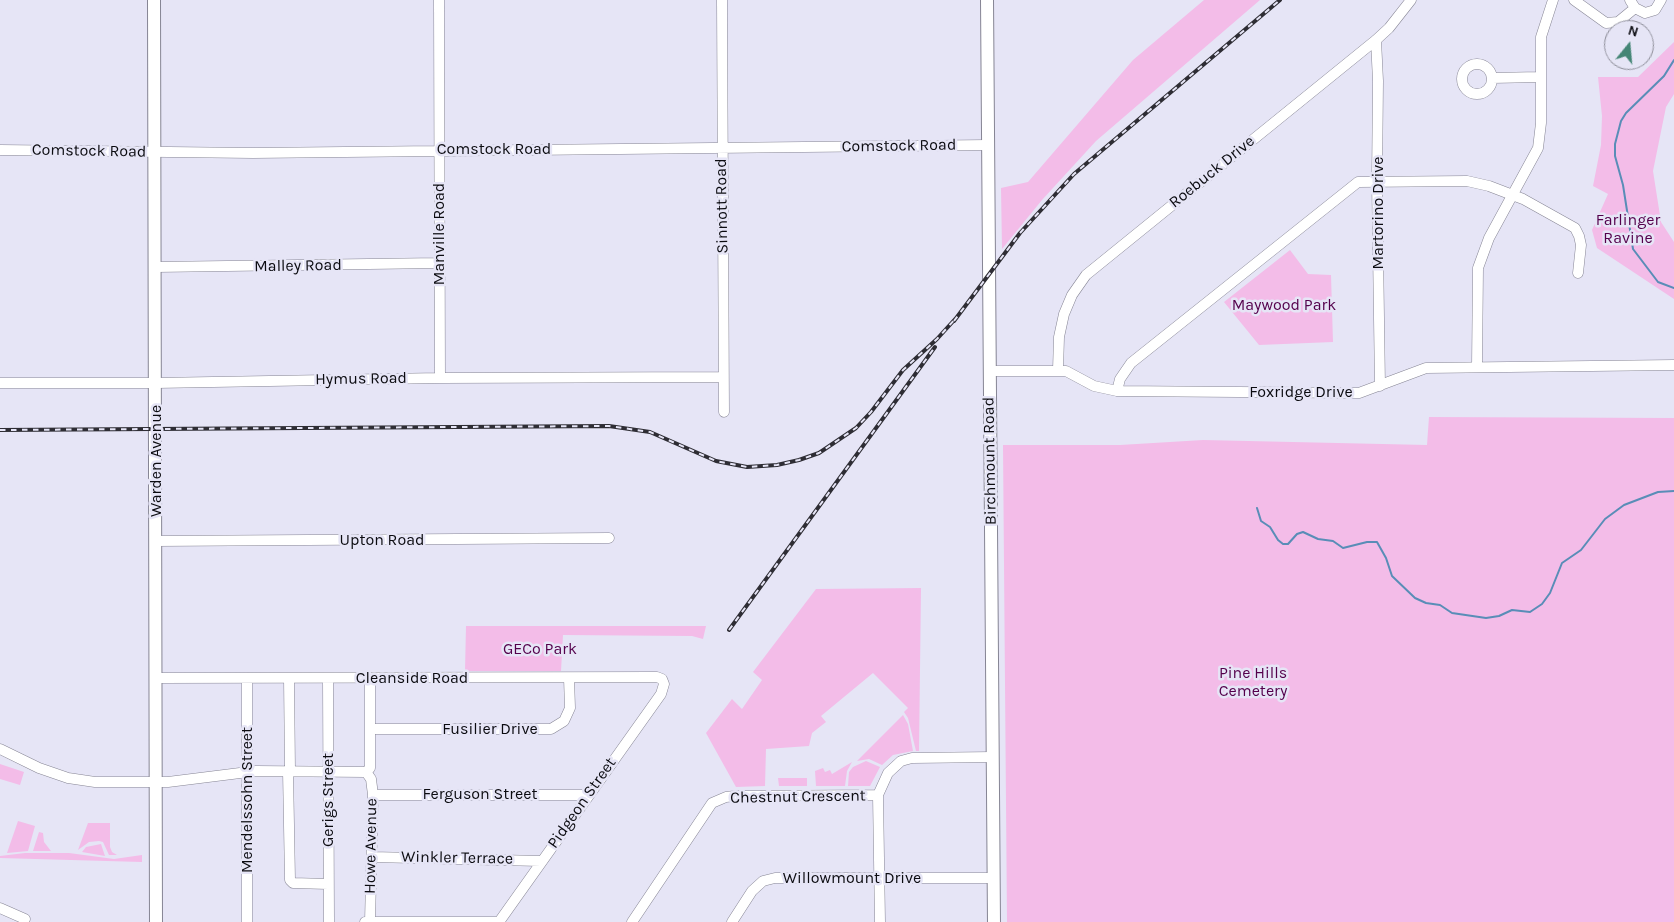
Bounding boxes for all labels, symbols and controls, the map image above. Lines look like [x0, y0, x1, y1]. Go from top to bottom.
north arrow [1604, 20, 1654, 70]
text: N [1626, 22, 1641, 41]
street label: Roebuck Drive [1165, 132, 1259, 212]
street label: Comstock Road [842, 135, 956, 157]
street label: Comstock Road [437, 139, 551, 159]
street label: Comstock Road [32, 140, 146, 162]
street label: Martorino Drive [1368, 156, 1388, 270]
street label: Sinnott Road [712, 158, 732, 254]
street label: Manville Road [429, 183, 449, 285]
park label: Farlinger Ravine [1596, 210, 1660, 248]
street label: Malley Road [254, 256, 342, 276]
park label: Maywood Park [1232, 295, 1336, 315]
street label: Hymus Road [315, 369, 407, 389]
street label: Foxridge Drive [1249, 382, 1353, 402]
street label: Birchmount Road [979, 397, 1001, 525]
street label: Warden Avenue [146, 405, 166, 517]
street label: Upton Road [340, 530, 424, 550]
park label: GECo Park [503, 639, 577, 659]
park label: Pine Hills Cemetery [1219, 663, 1287, 701]
street label: Cleanside Road [356, 668, 468, 688]
street label: Fusilier Drive [442, 719, 538, 739]
street label: Mendelssohn Street [237, 727, 257, 873]
street label: Gerigs Street [318, 753, 338, 847]
street label: Pidgeon Street [544, 754, 620, 852]
street label: Ferguson Street [423, 784, 537, 804]
street label: Chestnut Crescent [730, 786, 866, 808]
street label: Howe Avenue [361, 798, 381, 894]
street label: Winkler Terrace [401, 847, 513, 869]
street label: Willowmount Drive [783, 868, 921, 888]

